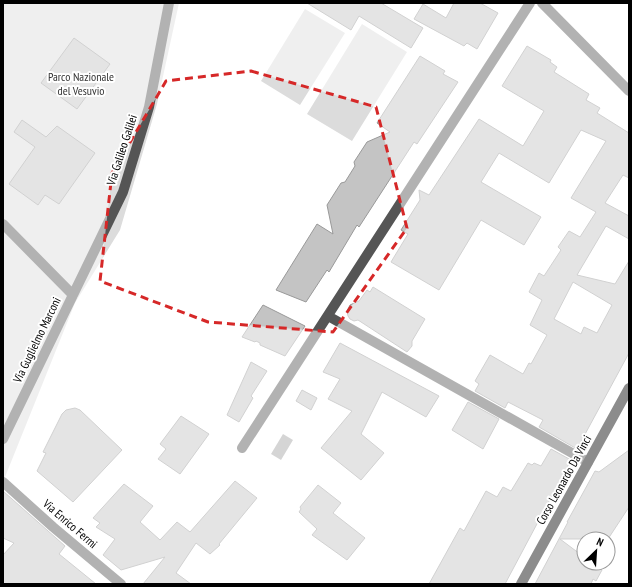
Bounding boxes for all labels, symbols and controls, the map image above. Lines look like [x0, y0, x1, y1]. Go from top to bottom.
park label: Parco Nazionale del Vesuvio [48, 69, 114, 98]
street label: Via Galileo Galilei [103, 113, 140, 188]
street label: Via Guglielmo Marconi [9, 295, 64, 386]
street label: Corso Leonardo Da Vinci [533, 432, 594, 527]
street label: Via Enrico Fermi [39, 495, 101, 551]
north arrow [576, 531, 616, 571]
text: N [595, 534, 606, 550]

